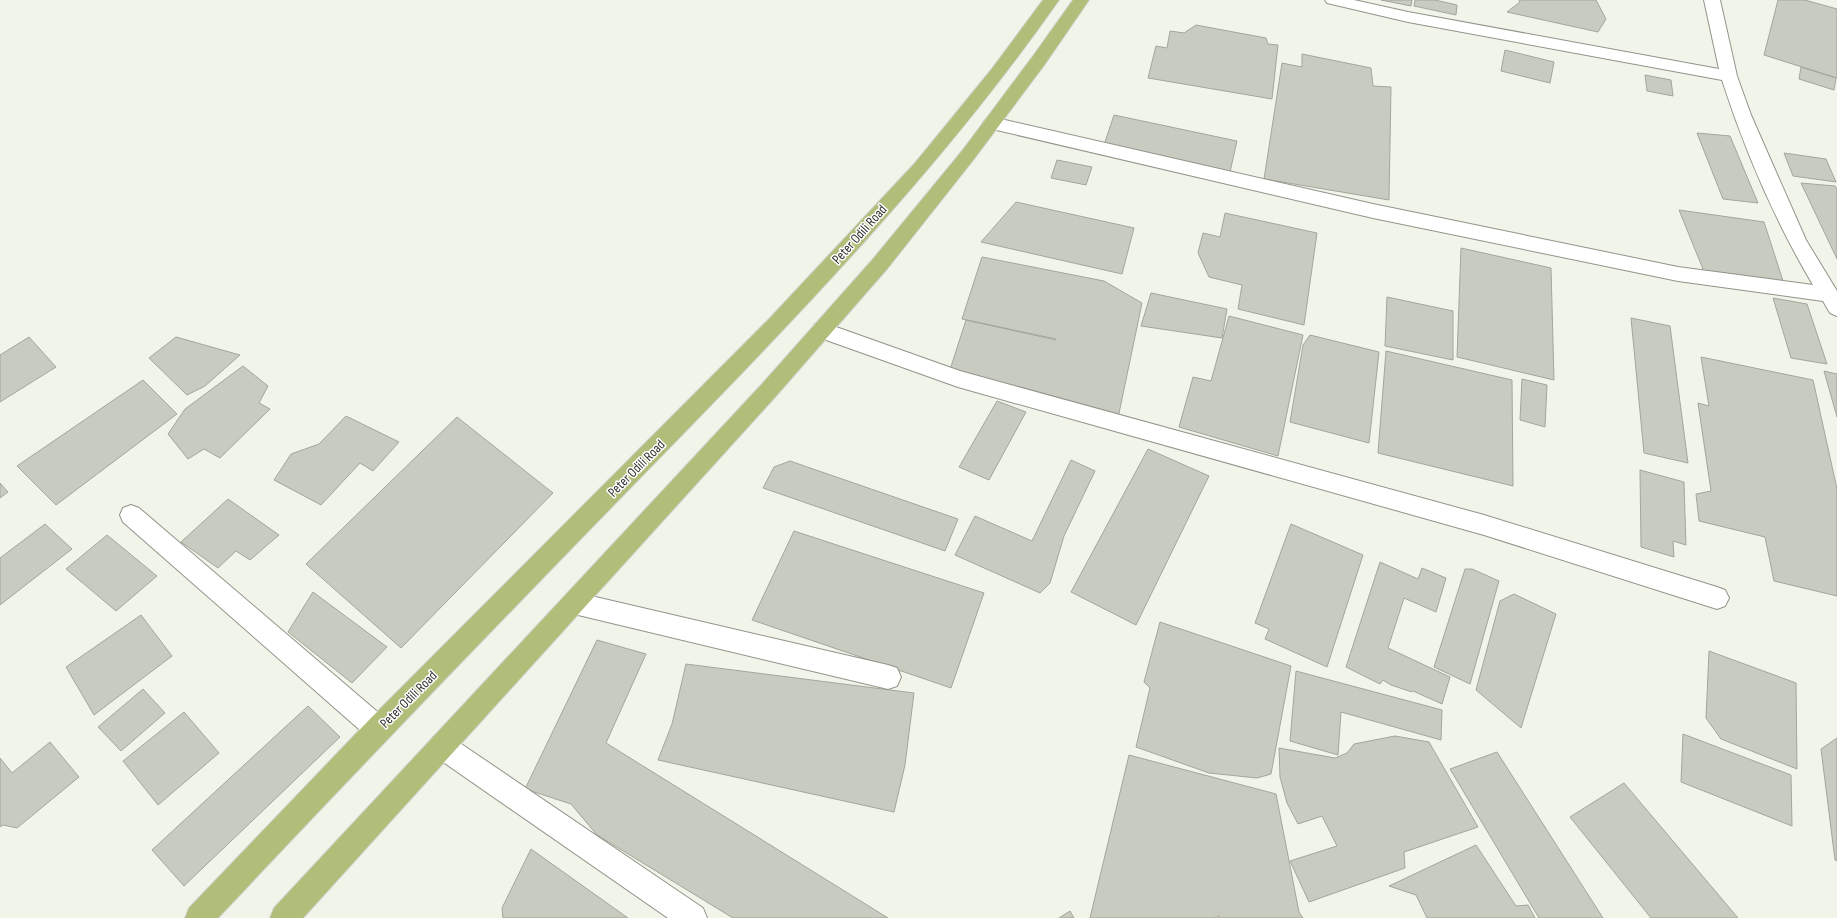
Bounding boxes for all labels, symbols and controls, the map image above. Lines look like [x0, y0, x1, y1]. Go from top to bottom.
street label: Peter Odili Road [828, 201, 891, 267]
street label: Peter Odili Road [604, 436, 669, 500]
street label: Peter Odili Road [376, 667, 441, 731]

